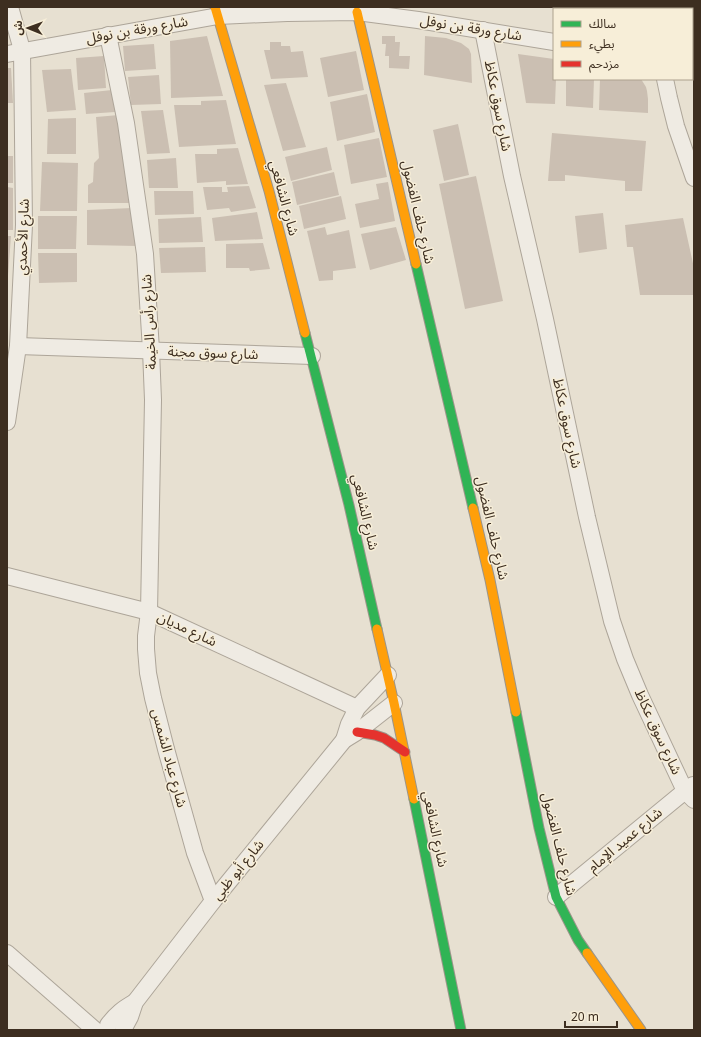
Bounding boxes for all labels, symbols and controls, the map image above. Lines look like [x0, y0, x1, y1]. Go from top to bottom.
street label: شارع ورقة بن نوفل [418, 6, 524, 50]
street label: شارع ورقة بن نوفل [84, 7, 190, 53]
north arrow [8, 8, 48, 48]
legend [553, 8, 693, 80]
text: سالك [589, 12, 616, 37]
text: ش [7, 20, 30, 36]
text: بطيء [589, 32, 615, 57]
text: مزدحم [589, 52, 619, 77]
street label: شارع سوق عكاظ [475, 58, 521, 154]
street label: شارع الشافعي [260, 157, 308, 239]
street label: شارع حلف الفضول [392, 157, 444, 267]
street label: شارع الأحمدي [7, 198, 39, 276]
street label: شارع رأس الخيمة [132, 273, 166, 370]
street label: شارع سوق مجنة [167, 337, 259, 369]
street label: شارع سوق عكاظ [543, 375, 591, 471]
street label: شارع الشافعي [342, 471, 388, 553]
street label: شارع حلف الفضول [466, 473, 518, 583]
street label: شارع مديان [152, 602, 222, 656]
street label: شارع سوق عكاظ [625, 684, 691, 780]
street label: شارع عباد الشمس [142, 705, 196, 811]
street label: شارع الشافعي [413, 788, 457, 870]
street label: شارع حلف الفضول [532, 789, 586, 899]
street label: شارع عميد الإمام [580, 799, 670, 881]
street label: شارع أبو ظبي [204, 833, 272, 907]
scale bar [565, 1003, 617, 1029]
text: 20 m [571, 1005, 599, 1030]

